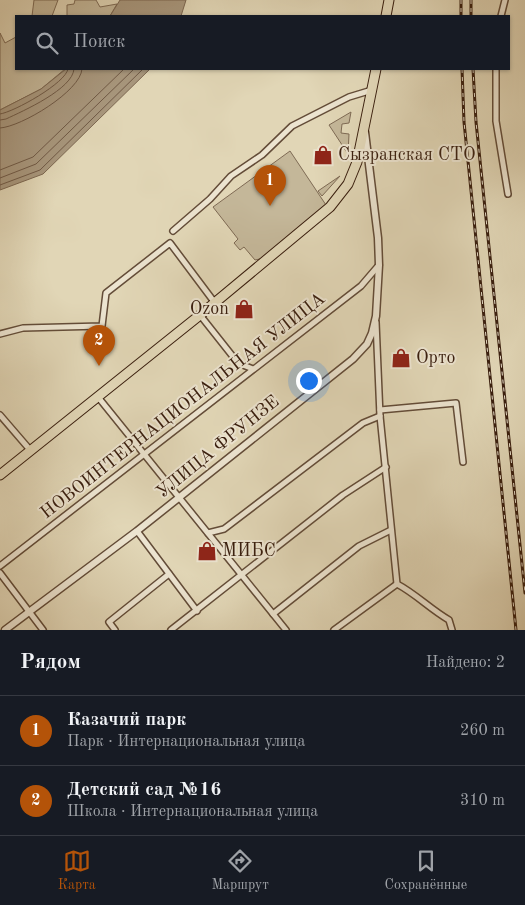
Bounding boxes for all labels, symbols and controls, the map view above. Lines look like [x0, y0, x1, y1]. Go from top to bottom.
search box [15, 15, 510, 70]
icon: search [33, 29, 61, 57]
text: Поиск [73, 33, 125, 52]
shop icon: Сызранская СТО [312, 144, 334, 166]
place label: Сызранская СТО [338, 146, 476, 164]
pin: 1 [254, 165, 286, 206]
street label: НОВОИНТЕРНАЦИОНАЛЬНАЯ УЛИЦА [37, 289, 329, 522]
shop icon: Ozon [233, 298, 255, 320]
place label: Ozon [190, 300, 229, 318]
pin: 2 [83, 325, 115, 366]
shop icon: Орто [390, 347, 412, 369]
place label: Орто [416, 349, 455, 367]
your location [296, 368, 322, 394]
street label: УЛИЦА ФРУНЗЕ [153, 392, 283, 502]
shop icon: МИБС [196, 540, 218, 562]
place label: МИБС [222, 542, 276, 560]
text: Рядом [20, 652, 81, 673]
text: Найдено: 2 [426, 655, 505, 671]
text: Казачий парк [67, 711, 186, 730]
text: 1 [31, 723, 41, 739]
text: 260 m [460, 723, 505, 739]
text: Парк · Интернациональная улица [67, 734, 305, 750]
text: Детский сад №16 [67, 781, 221, 800]
text: 2 [31, 793, 41, 809]
text: 310 m [460, 793, 505, 809]
text: Школа · Интернациональная улица [67, 804, 318, 820]
tab: Карта [58, 847, 96, 894]
tab: Маршрут [211, 847, 269, 894]
tab: Сохранённые [385, 847, 467, 894]

